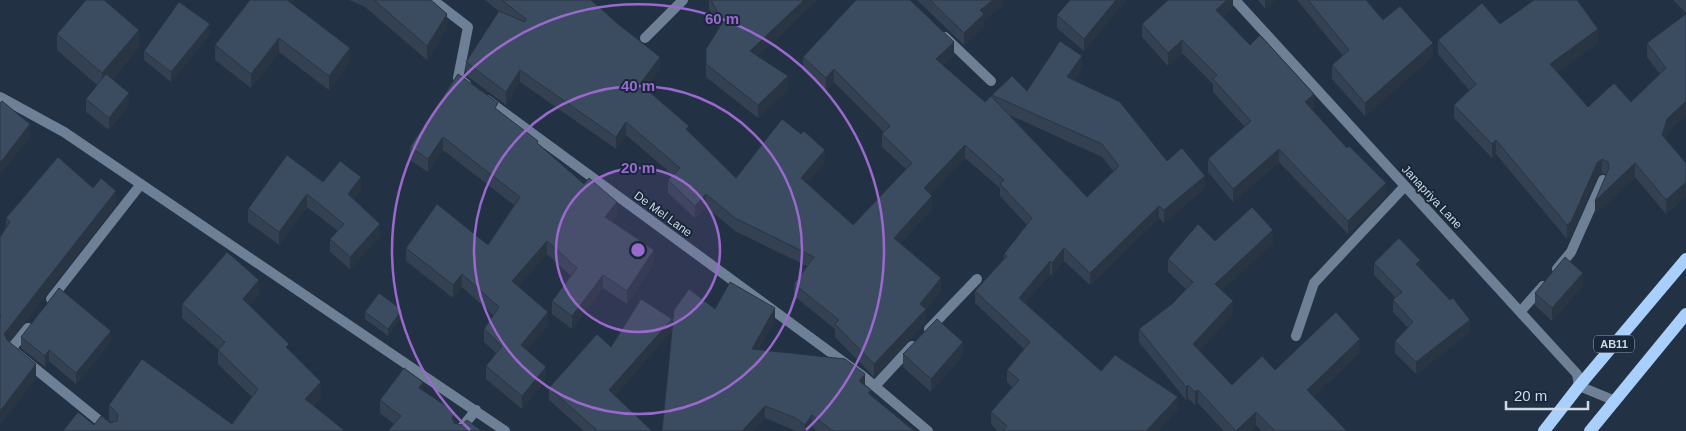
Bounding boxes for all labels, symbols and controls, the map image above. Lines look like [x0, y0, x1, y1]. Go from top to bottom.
text: 60 m [705, 10, 739, 27]
text: 40 m [621, 77, 655, 94]
text: 20 m [621, 159, 655, 176]
street label: Janapriya Lane [1399, 162, 1465, 232]
street label: De Mel Lane [631, 188, 695, 240]
centre of rings [629, 241, 647, 259]
road number: AB11 [1594, 336, 1634, 352]
scale bar [1506, 378, 1588, 410]
text: 20 m [1514, 387, 1547, 404]

